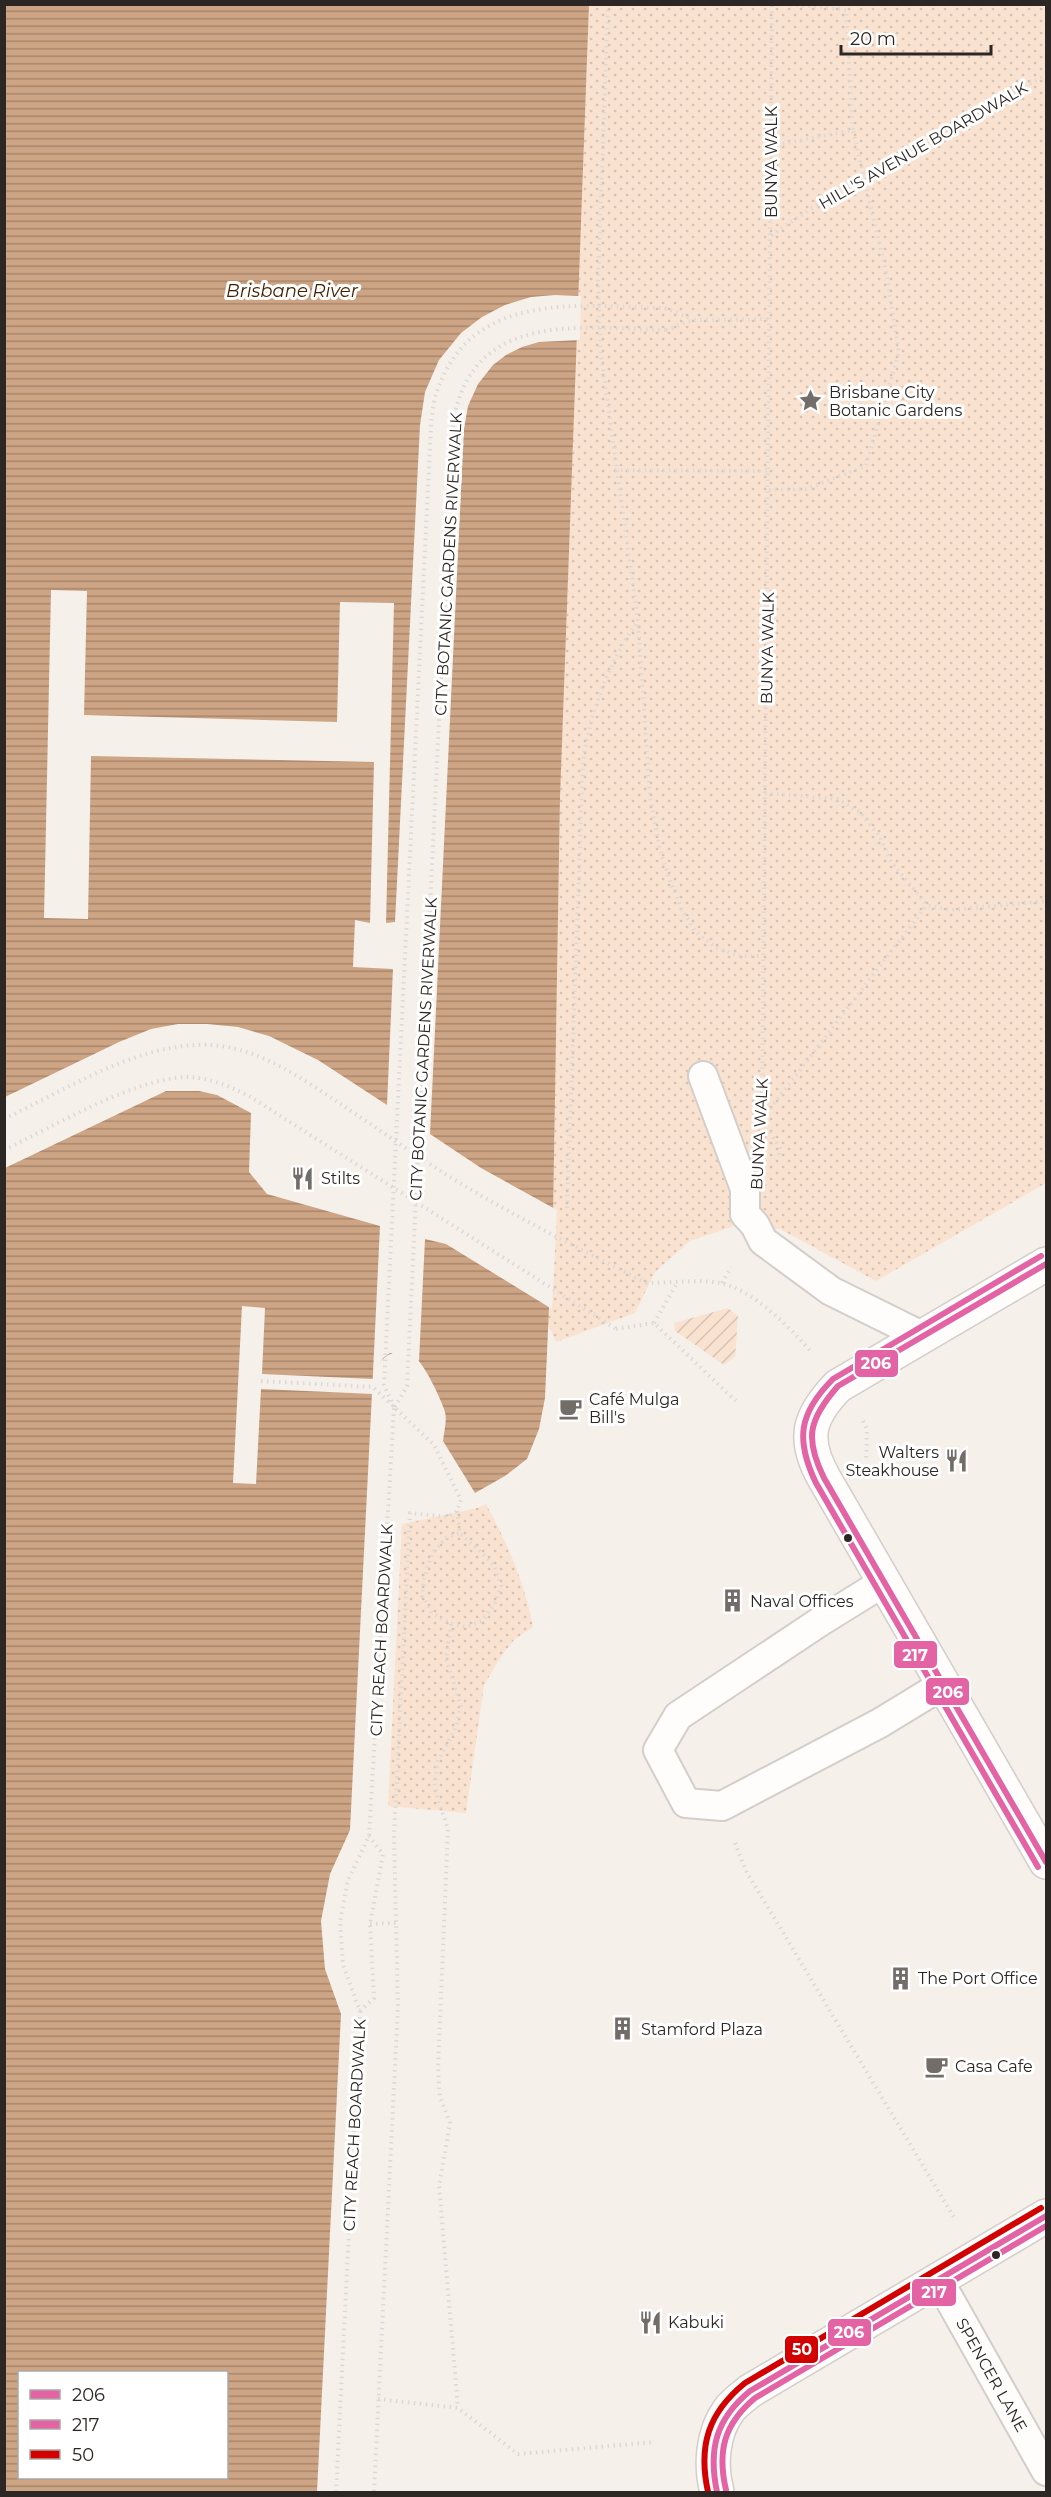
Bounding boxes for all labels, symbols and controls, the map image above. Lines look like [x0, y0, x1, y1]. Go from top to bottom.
scale bar [841, 18, 991, 56]
text: 20 m [850, 28, 896, 50]
street label: HILL'S AVENUE BOARDWALK [816, 77, 1031, 213]
street label: BUNYA WALK [762, 105, 781, 218]
water label: Brisbane River [226, 280, 359, 302]
place label: Brisbane City Botanic Gardens [829, 383, 962, 420]
place icon: Brisbane City Botanic Gardens [798, 388, 824, 414]
street label: CITY BOTANIC GARDENS RIVERWALK [431, 411, 466, 716]
street label: BUNYA WALK [757, 591, 778, 704]
street label: CITY BOTANIC GARDENS RIVERWALK [406, 896, 441, 1201]
street label: BUNYA WALK [747, 1077, 772, 1190]
restaurant icon: Stilts [290, 1165, 316, 1191]
place label: Stilts [321, 1169, 360, 1188]
line badge: 206 [854, 1349, 899, 1378]
text: 206 [861, 1354, 891, 1373]
place label: Café Mulga Bill's [589, 1390, 680, 1427]
cafe icon: Café Mulga Bill's [558, 1395, 584, 1421]
place label: Walters Steakhouse [845, 1443, 939, 1480]
restaurant icon: Walters Steakhouse [944, 1448, 970, 1474]
street label: CITY REACH BOARDWALK [366, 1523, 397, 1737]
unlabelled marker [842, 1532, 854, 1544]
building icon: Naval Offices [719, 1588, 745, 1614]
place label: Naval Offices [750, 1592, 854, 1611]
line badge: 217 [893, 1640, 938, 1669]
text: 217 [902, 1646, 928, 1665]
line badge: 206 [925, 1677, 970, 1706]
text: 206 [933, 1683, 963, 1702]
building icon: The Port Office [887, 1965, 913, 1991]
place label: The Port Office [918, 1969, 1038, 1988]
building icon: Stamford Plaza [610, 2016, 636, 2042]
street label: CITY REACH BOARDWALK [339, 2018, 370, 2232]
place label: Stamford Plaza [641, 2020, 763, 2039]
cafe icon: Casa Cafe [924, 2053, 950, 2079]
place label: Casa Cafe [955, 2057, 1033, 2076]
unlabelled marker [990, 2249, 1002, 2261]
line badge: 217 [911, 2278, 957, 2307]
text: 217 [921, 2283, 947, 2302]
restaurant icon: Kabuki [637, 2309, 663, 2335]
place label: Kabuki [668, 2313, 724, 2332]
street label: SPENCER LANE [952, 2315, 1031, 2435]
line badge: 206 [827, 2318, 872, 2347]
text: 206 [834, 2323, 864, 2342]
line badge: 50 [784, 2335, 819, 2364]
text: 50 [792, 2340, 812, 2359]
legend [18, 2371, 228, 2479]
text: 206 [72, 2384, 105, 2406]
text: 217 [72, 2414, 99, 2436]
text: 50 [72, 2444, 94, 2466]

